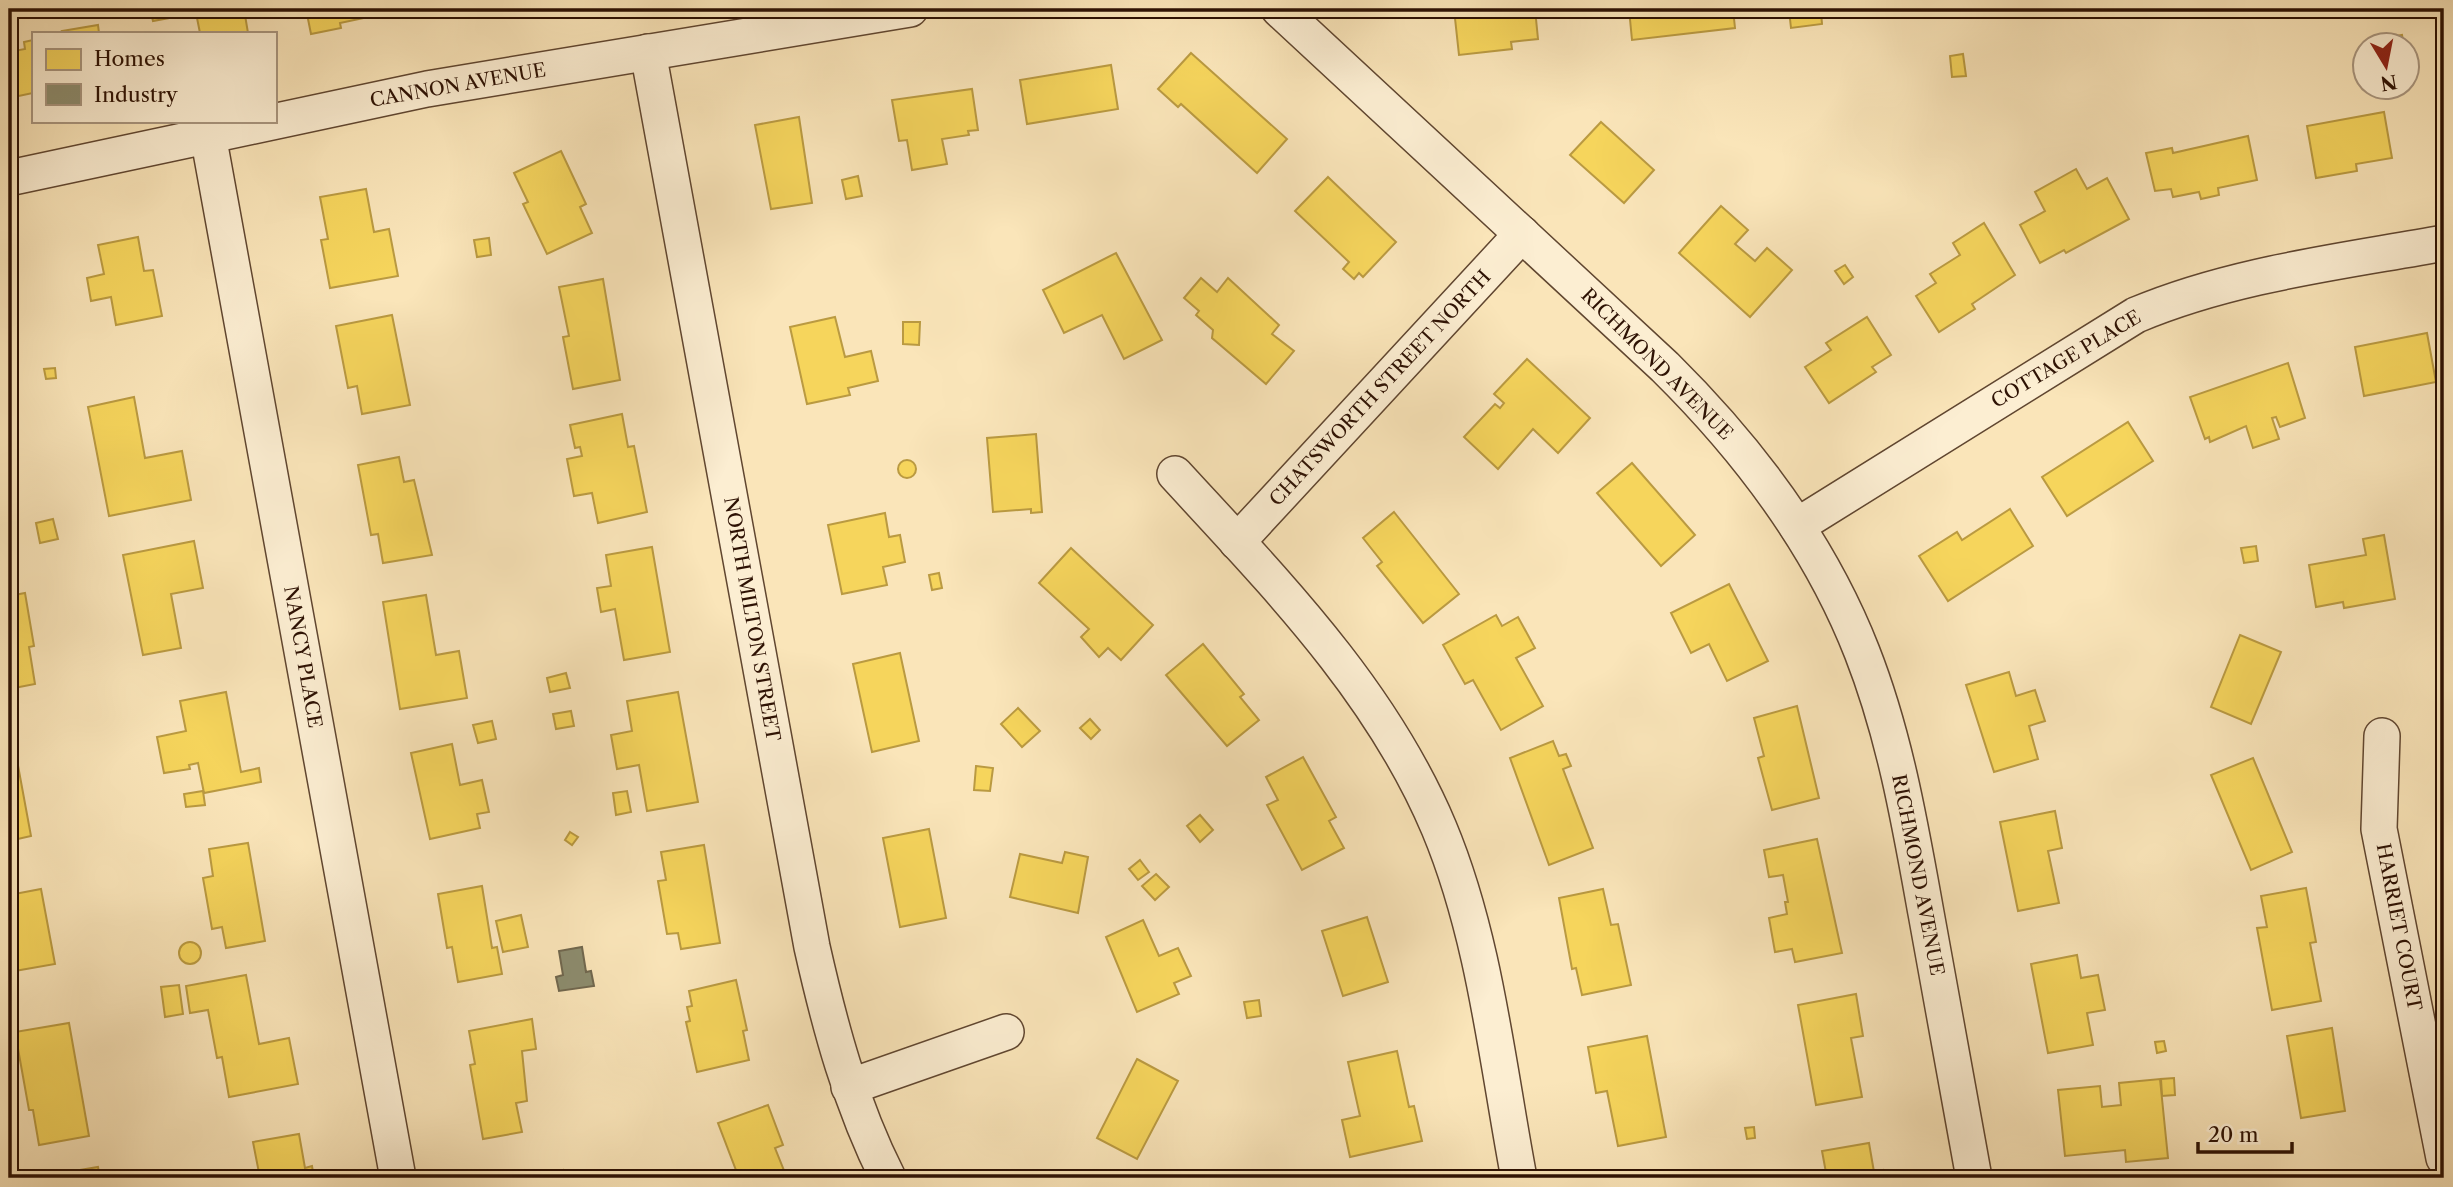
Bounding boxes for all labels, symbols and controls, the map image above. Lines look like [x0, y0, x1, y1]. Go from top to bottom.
legend [32, 32, 276, 122]
north arrow [2352, 32, 2422, 102]
text: Homes [94, 46, 165, 71]
street label: CANNON AVENUE [368, 58, 548, 112]
text: N [2379, 69, 2399, 95]
text: Industry [94, 82, 178, 107]
street label: CHATSWORTH STREET NORTH [1265, 265, 1495, 511]
street label: RICHMOND AVENUE [1577, 284, 1737, 444]
street label: COTTAGE PLACE [1987, 305, 2145, 413]
street label: NORTH MILTON STREET [719, 495, 785, 744]
street label: NANCY PLACE [279, 584, 327, 730]
street label: RICHMOND AVENUE [1887, 772, 1949, 978]
street label: HARRIET COURT [2371, 841, 2427, 1013]
scale bar [2198, 1110, 2292, 1154]
text: 20 m [2208, 1122, 2259, 1147]

